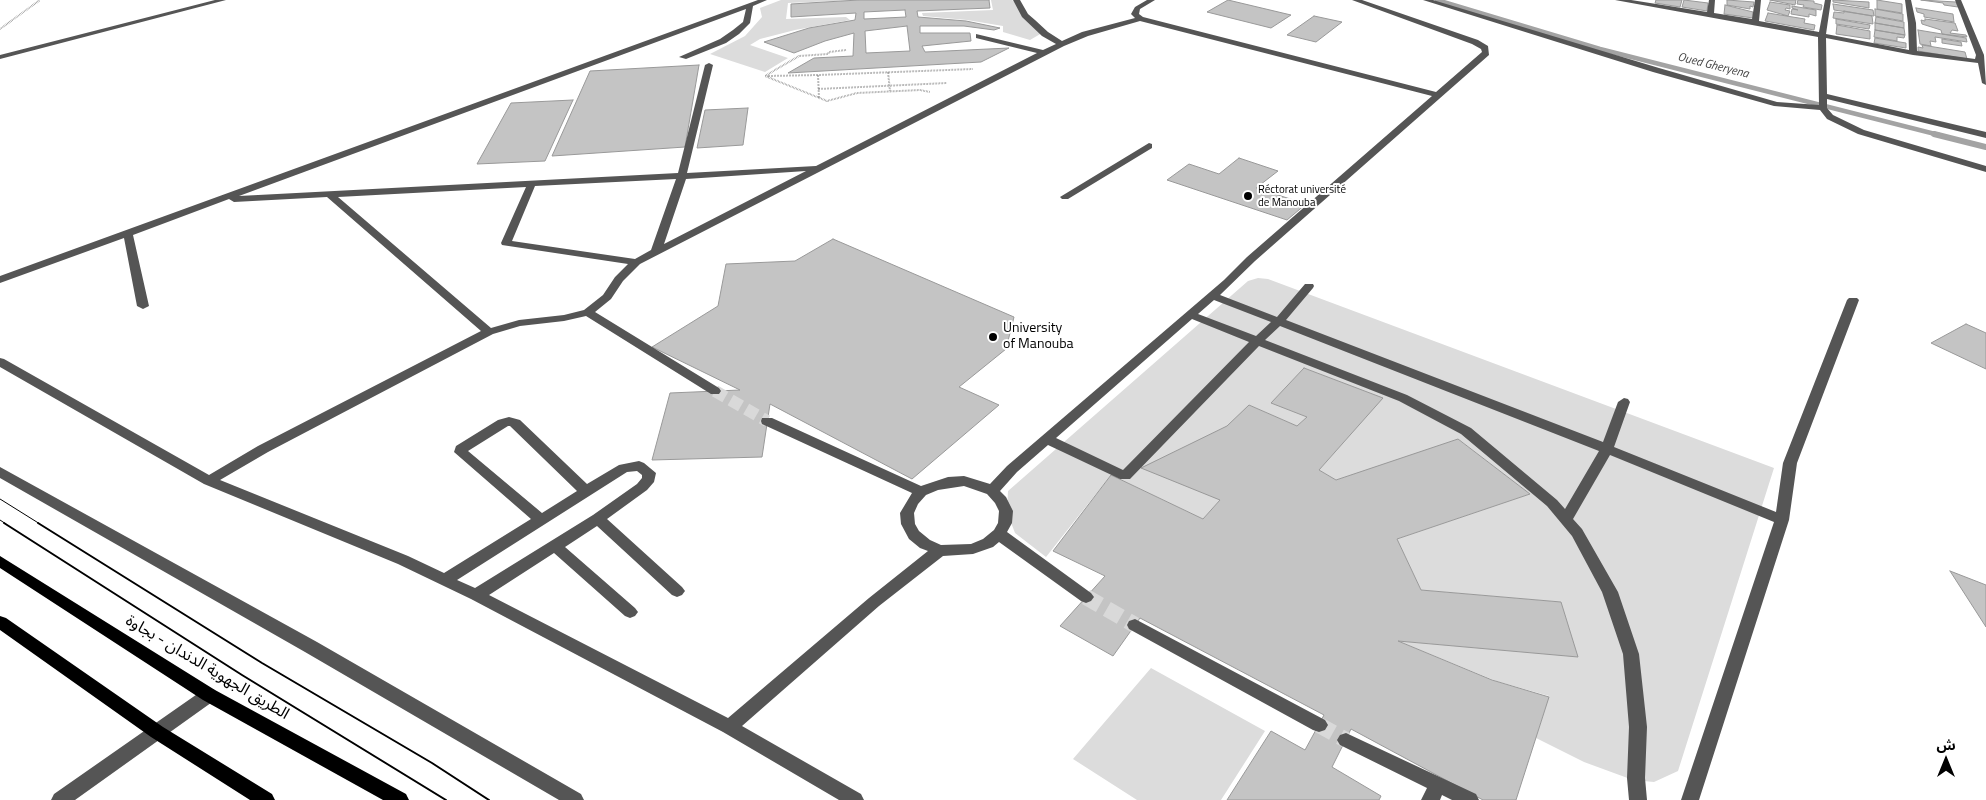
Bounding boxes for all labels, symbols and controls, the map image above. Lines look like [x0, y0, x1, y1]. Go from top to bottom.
water label: Oued Gheryena [1676, 50, 1750, 82]
place label: Réctorat université de Manouba [1258, 183, 1346, 209]
marker: Réctorat université de Manouba [1242, 190, 1254, 202]
place label: University of Manouba [1003, 321, 1074, 354]
marker: University of Manouba [987, 331, 999, 343]
street label: الطريق الجهوية الدندان - بجاوة [122, 612, 292, 724]
text: ش [1936, 734, 1956, 755]
north arrow [1921, 735, 1971, 785]

